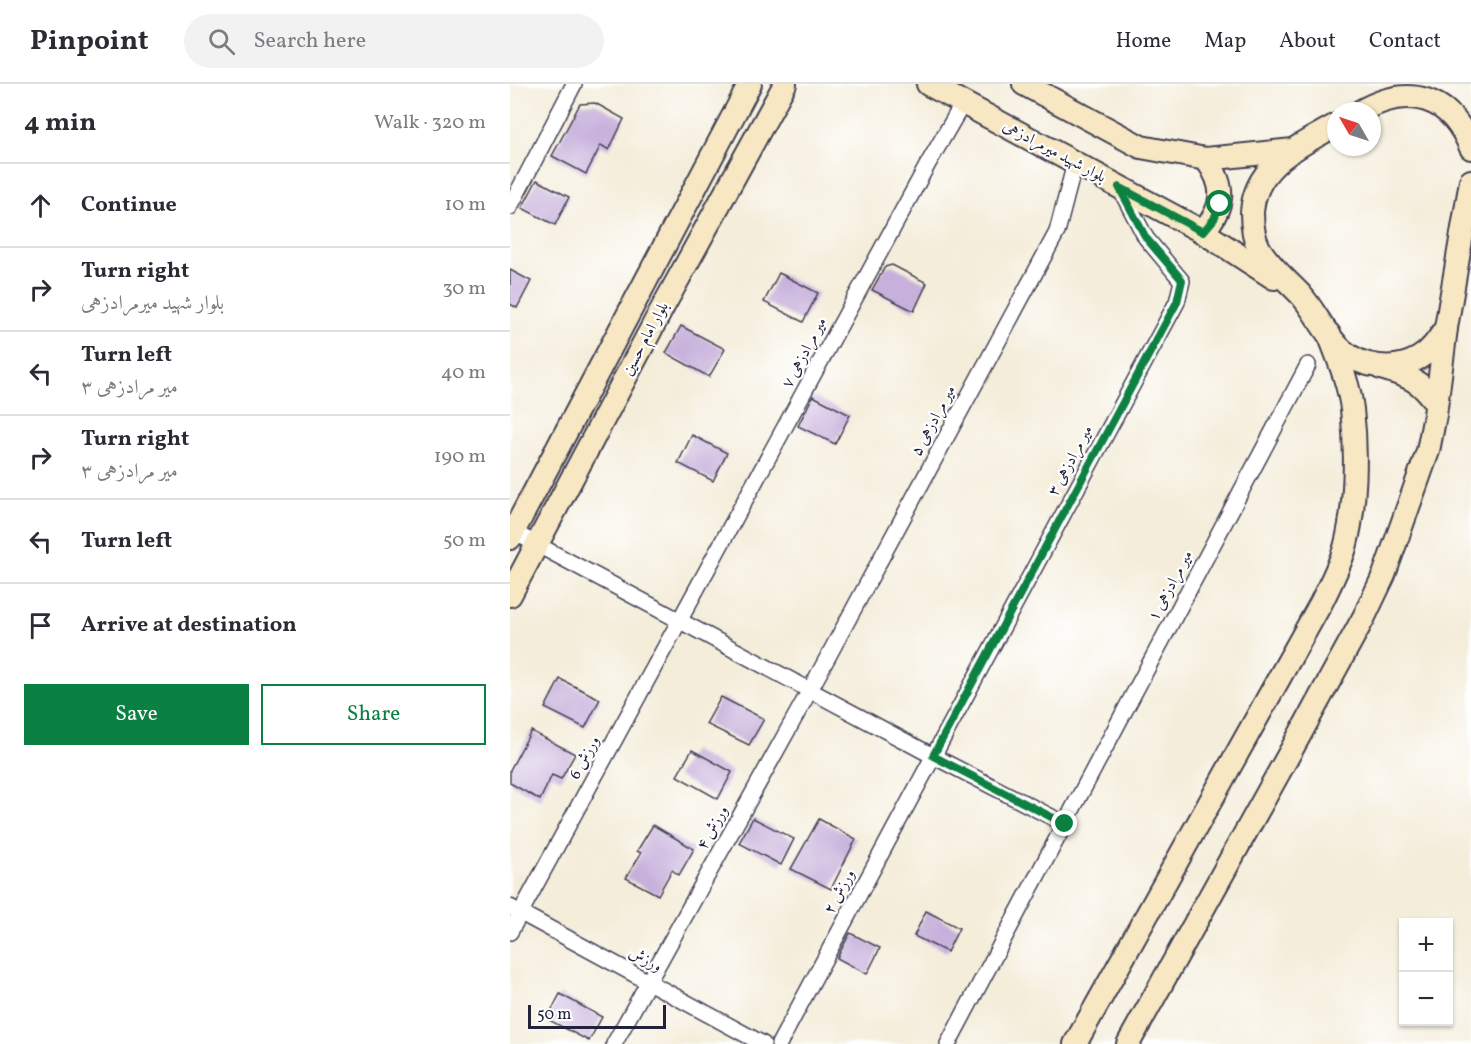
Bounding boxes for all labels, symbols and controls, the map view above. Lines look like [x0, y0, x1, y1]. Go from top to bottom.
search box [184, 14, 604, 68]
text: Pinpoint [30, 22, 148, 61]
icon: search [205, 25, 238, 58]
text: Search here [253, 26, 366, 57]
text: Home [1116, 27, 1171, 56]
text: Map [1204, 27, 1246, 56]
text: About [1279, 27, 1336, 56]
text: Contact [1369, 27, 1441, 56]
north arrow [1327, 102, 1381, 156]
text: 4 min [24, 105, 96, 141]
text: Walk · 320 m [374, 109, 486, 137]
street label: بلوار شهید میرمرادزهی [998, 115, 1110, 189]
icon: ahead [24, 189, 57, 222]
text: Continue [81, 190, 177, 221]
route start [1206, 190, 1232, 216]
text: 10 m [445, 191, 486, 219]
text: Turn right [81, 256, 189, 287]
icon: right [24, 273, 57, 306]
text: 30 m [442, 275, 486, 303]
text: بلوار شهید میرمرادزهی [81, 290, 224, 318]
street label: بلوار امام حسین [617, 298, 676, 381]
street label: میر مرادزهی ۷ [777, 314, 833, 392]
text: Turn left [81, 340, 172, 371]
icon: left [24, 357, 57, 390]
text: 40 m [441, 359, 486, 387]
text: میر مرادزهی ۳ [81, 374, 178, 402]
street label: میر مرادزهی ۵ [906, 382, 962, 460]
street label: میر مرادزهی ۳ [1043, 422, 1099, 500]
text: Turn right [81, 424, 189, 455]
icon: right [24, 441, 57, 474]
text: 190 m [434, 443, 486, 471]
text: میر مرادزهی ۳ [81, 458, 178, 486]
icon: left [24, 525, 57, 558]
text: Turn left [81, 526, 172, 557]
text: 50 m [443, 527, 486, 555]
street label: میر مرادزهی ۱ [1143, 547, 1199, 625]
icon: arrive [24, 609, 57, 642]
text: Arrive at destination [81, 610, 297, 641]
button: Save [24, 684, 249, 745]
button: Share [261, 684, 486, 745]
street label: ورزش 6 [564, 732, 606, 784]
street label: ورزش ۴ [692, 802, 734, 854]
route end [1051, 810, 1077, 836]
street label: ورزش ۲ [819, 866, 861, 918]
map controls [1399, 918, 1453, 1026]
button: + [1399, 918, 1453, 972]
street label: ورزش [624, 942, 666, 978]
button: − [1399, 972, 1453, 1026]
scale bar [528, 1002, 666, 1030]
text: 50 m [537, 1004, 571, 1026]

